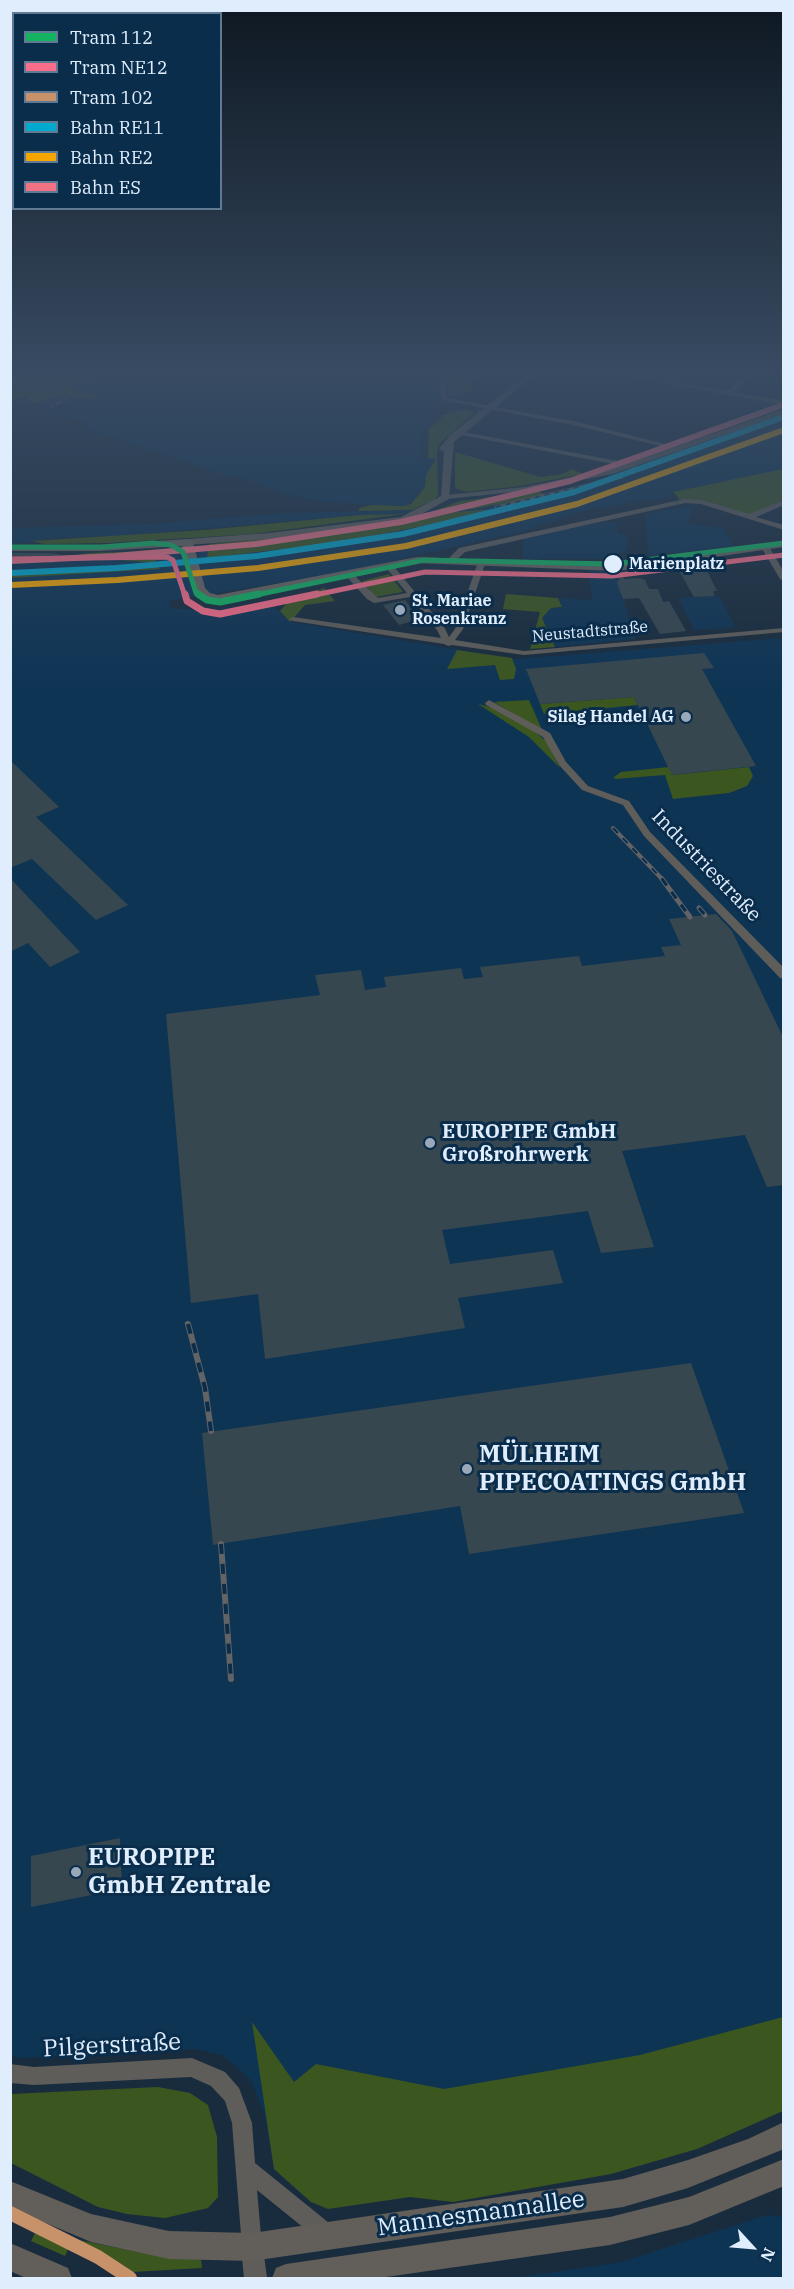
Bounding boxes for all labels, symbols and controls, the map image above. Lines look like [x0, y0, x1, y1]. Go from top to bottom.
legend [12, 12, 222, 210]
text: Tram 112 [70, 26, 153, 49]
text: Tram NE12 [70, 56, 168, 79]
text: Tram 102 [70, 86, 153, 109]
text: Bahn RE11 [70, 116, 164, 139]
text: Bahn RE2 [70, 146, 153, 169]
text: Bahn ES [70, 176, 141, 199]
marker: Marienplatz [602, 553, 624, 575]
place label: Marienplatz [629, 554, 724, 574]
place label: St. Mariae Rosenkranz [412, 591, 506, 629]
marker: St. Mariae Rosenkranz [393, 603, 407, 617]
street label: Neustadtstraße [531, 617, 649, 647]
place label: Silag Handel AG [547, 707, 674, 727]
marker: Silag Handel AG [679, 710, 693, 724]
street label: Industriestraße [646, 805, 766, 927]
place label: EUROPIPE GmbH Großrohrwerk [442, 1120, 616, 1167]
marker: EUROPIPE GmbH Großrohrwerk [423, 1136, 437, 1150]
place label: MÜLHEIM PIPECOATINGS GmbH [479, 1441, 746, 1497]
marker: MÜLHEIM PIPECOATINGS GmbH [460, 1462, 474, 1476]
place label: EUROPIPE GmbH Zentrale [88, 1844, 271, 1900]
marker: EUROPIPE GmbH Zentrale [69, 1865, 83, 1879]
street label: Pilgerstraße [42, 2028, 182, 2064]
street label: Mannesmannallee [375, 2185, 587, 2243]
north arrow [722, 2217, 782, 2277]
text: N [756, 2245, 780, 2265]

